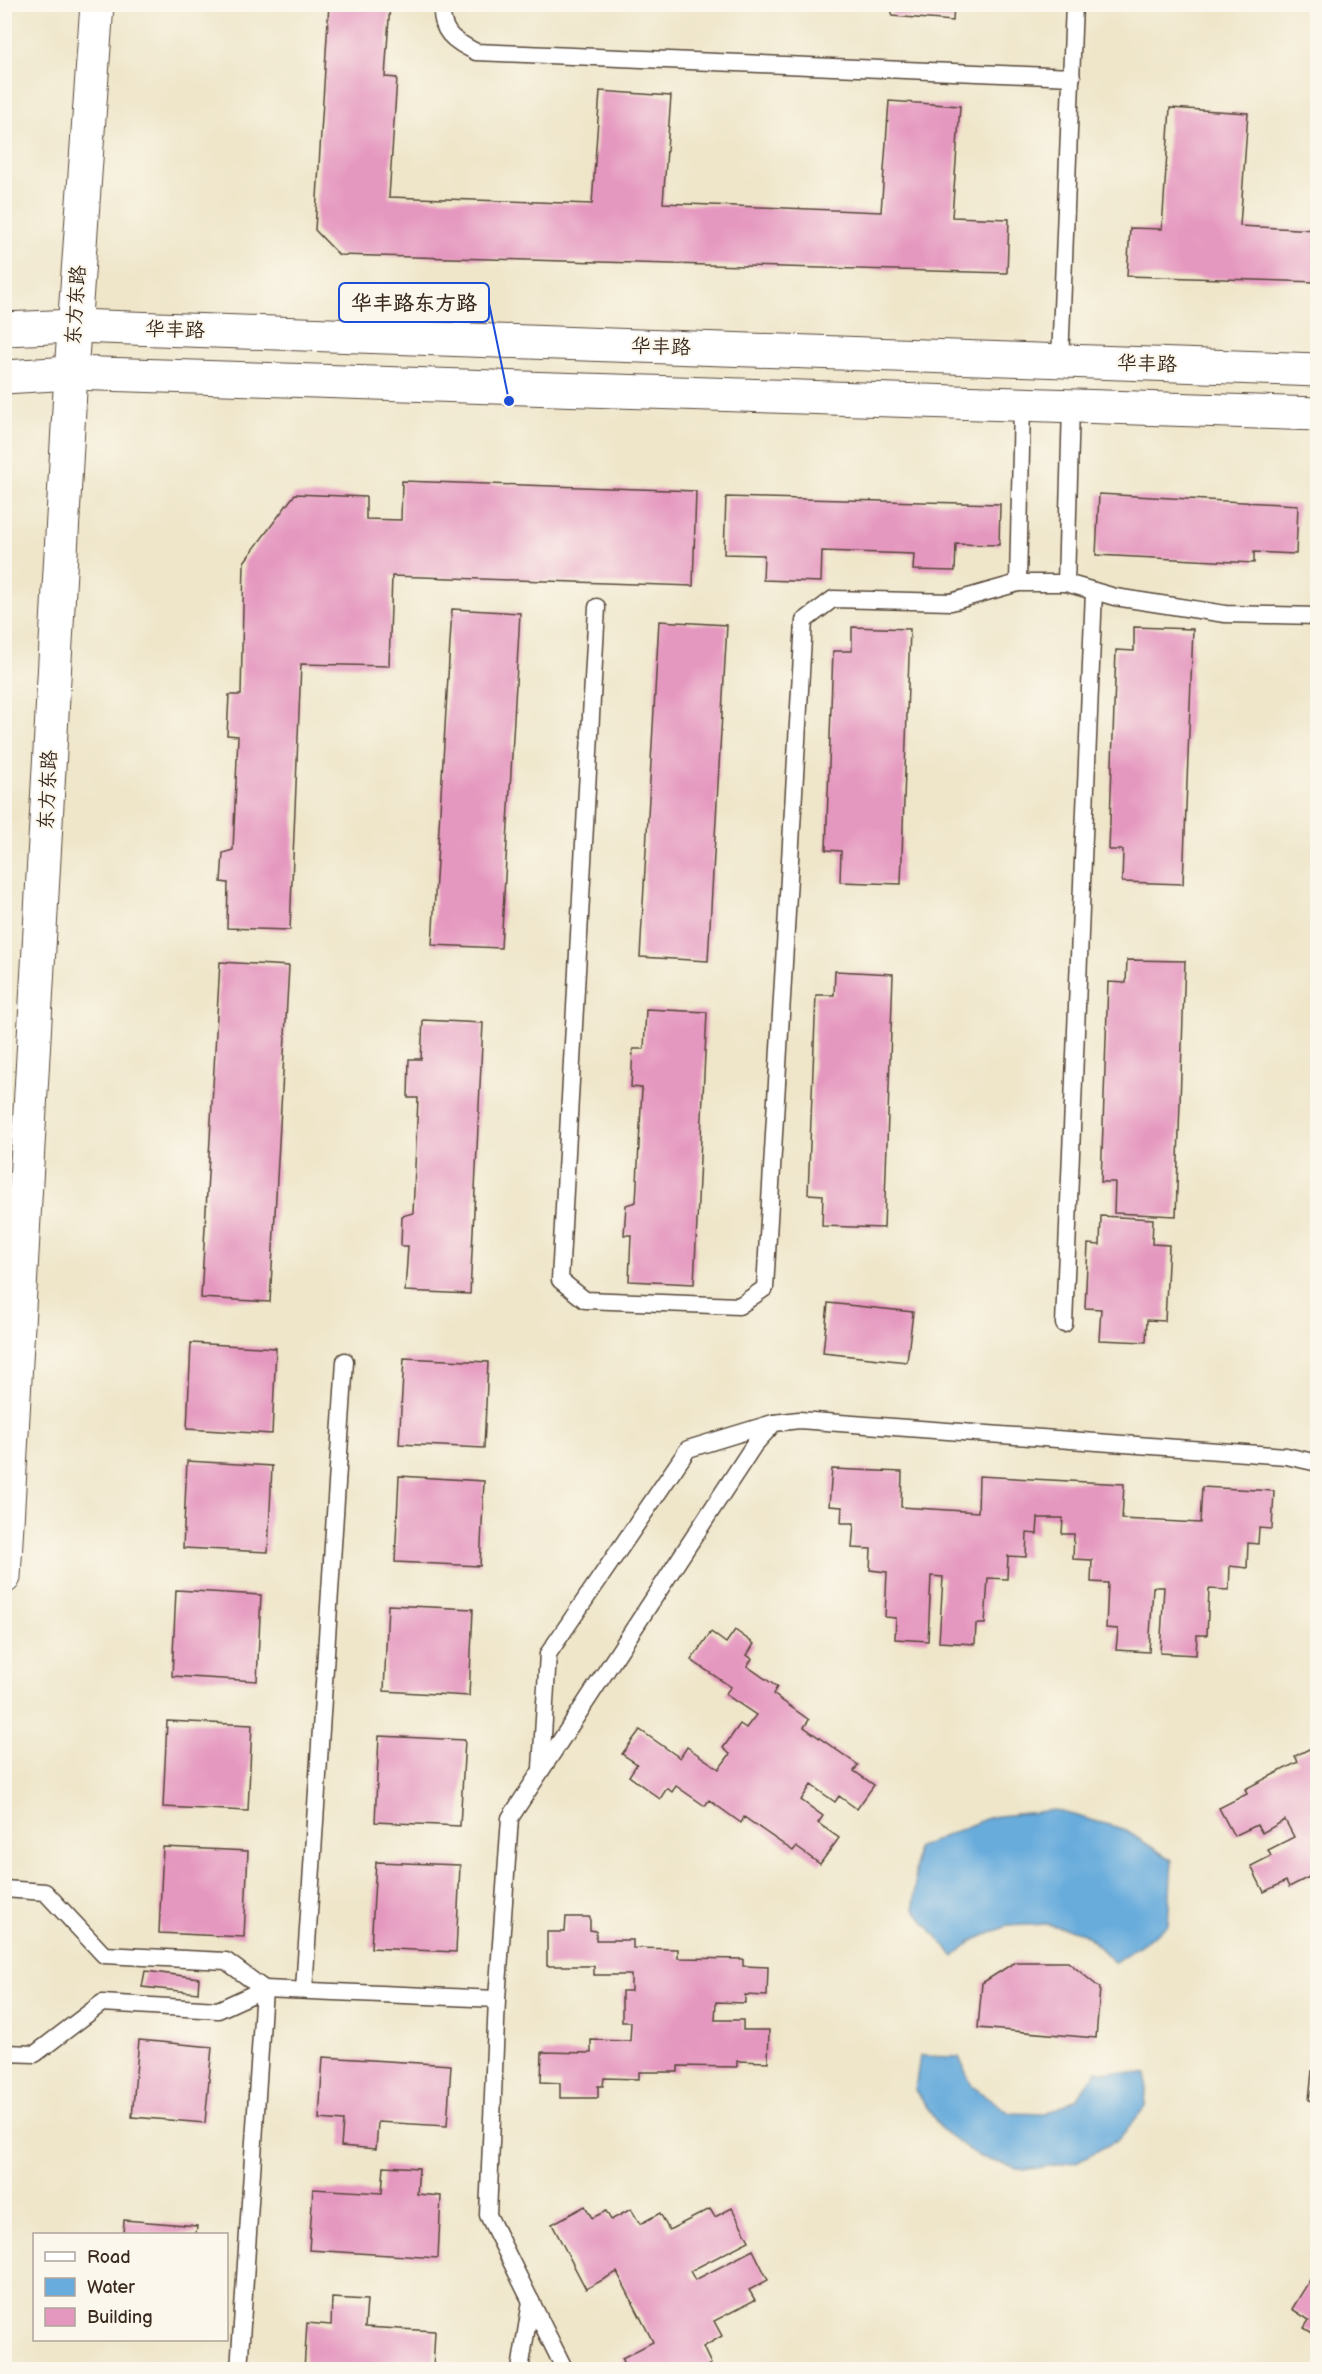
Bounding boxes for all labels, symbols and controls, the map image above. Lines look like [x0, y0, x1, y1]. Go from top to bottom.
street label: 东方东路 [61, 263, 91, 346]
callout: 华丰路东方路 [339, 283, 489, 322]
text: 华丰路东方路 [351, 291, 477, 316]
street label: 华丰路 [145, 317, 206, 343]
street label: 华丰路 [631, 334, 692, 360]
street label: 华丰路 [1117, 351, 1178, 377]
street label: 东方东路 [34, 748, 62, 831]
legend [33, 2233, 228, 2341]
text: Road [87, 2247, 131, 2268]
text: Water [87, 2277, 135, 2298]
text: Building [87, 2307, 153, 2328]

